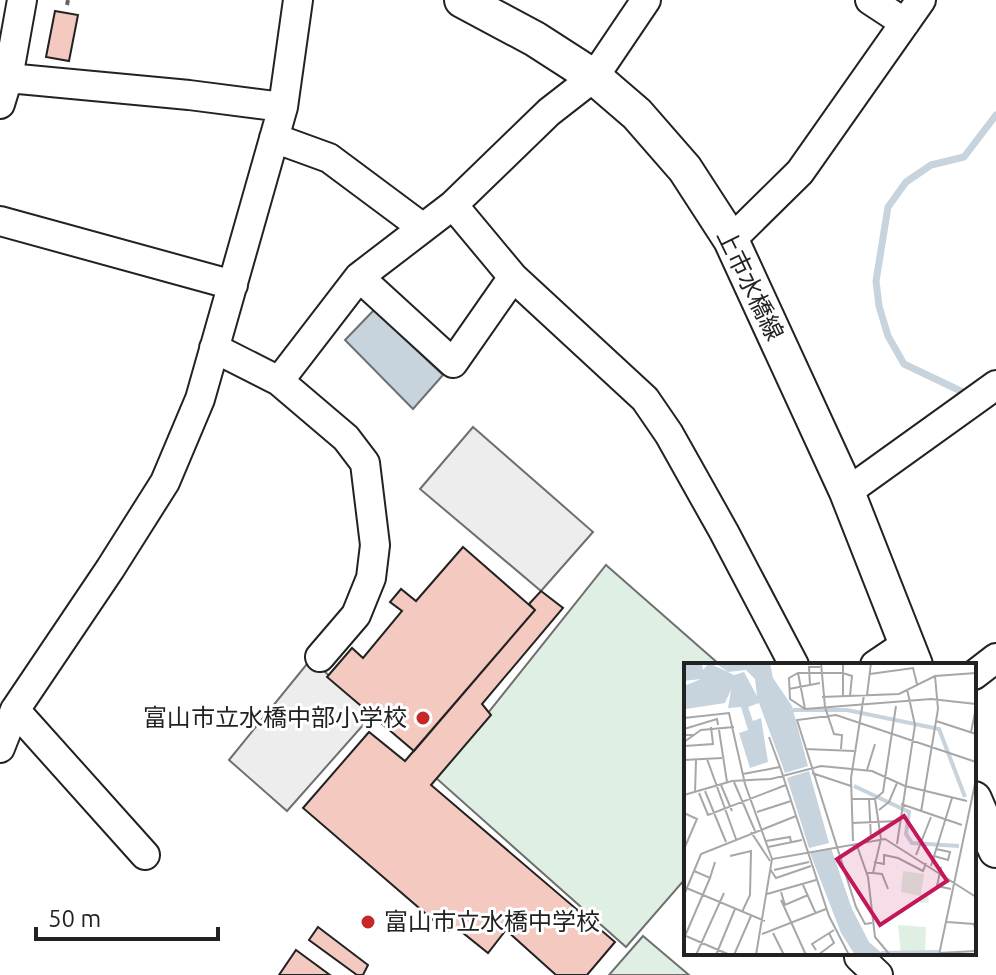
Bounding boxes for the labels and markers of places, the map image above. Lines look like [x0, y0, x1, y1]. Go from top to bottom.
place label: 富山市立水橋中部小学校 [143, 704, 407, 731]
marker: 富山市立水橋中部小学校 [414, 709, 432, 727]
place label: 富山市立水橋中学校 [384, 908, 600, 935]
marker: 富山市立水橋中学校 [359, 913, 377, 931]

